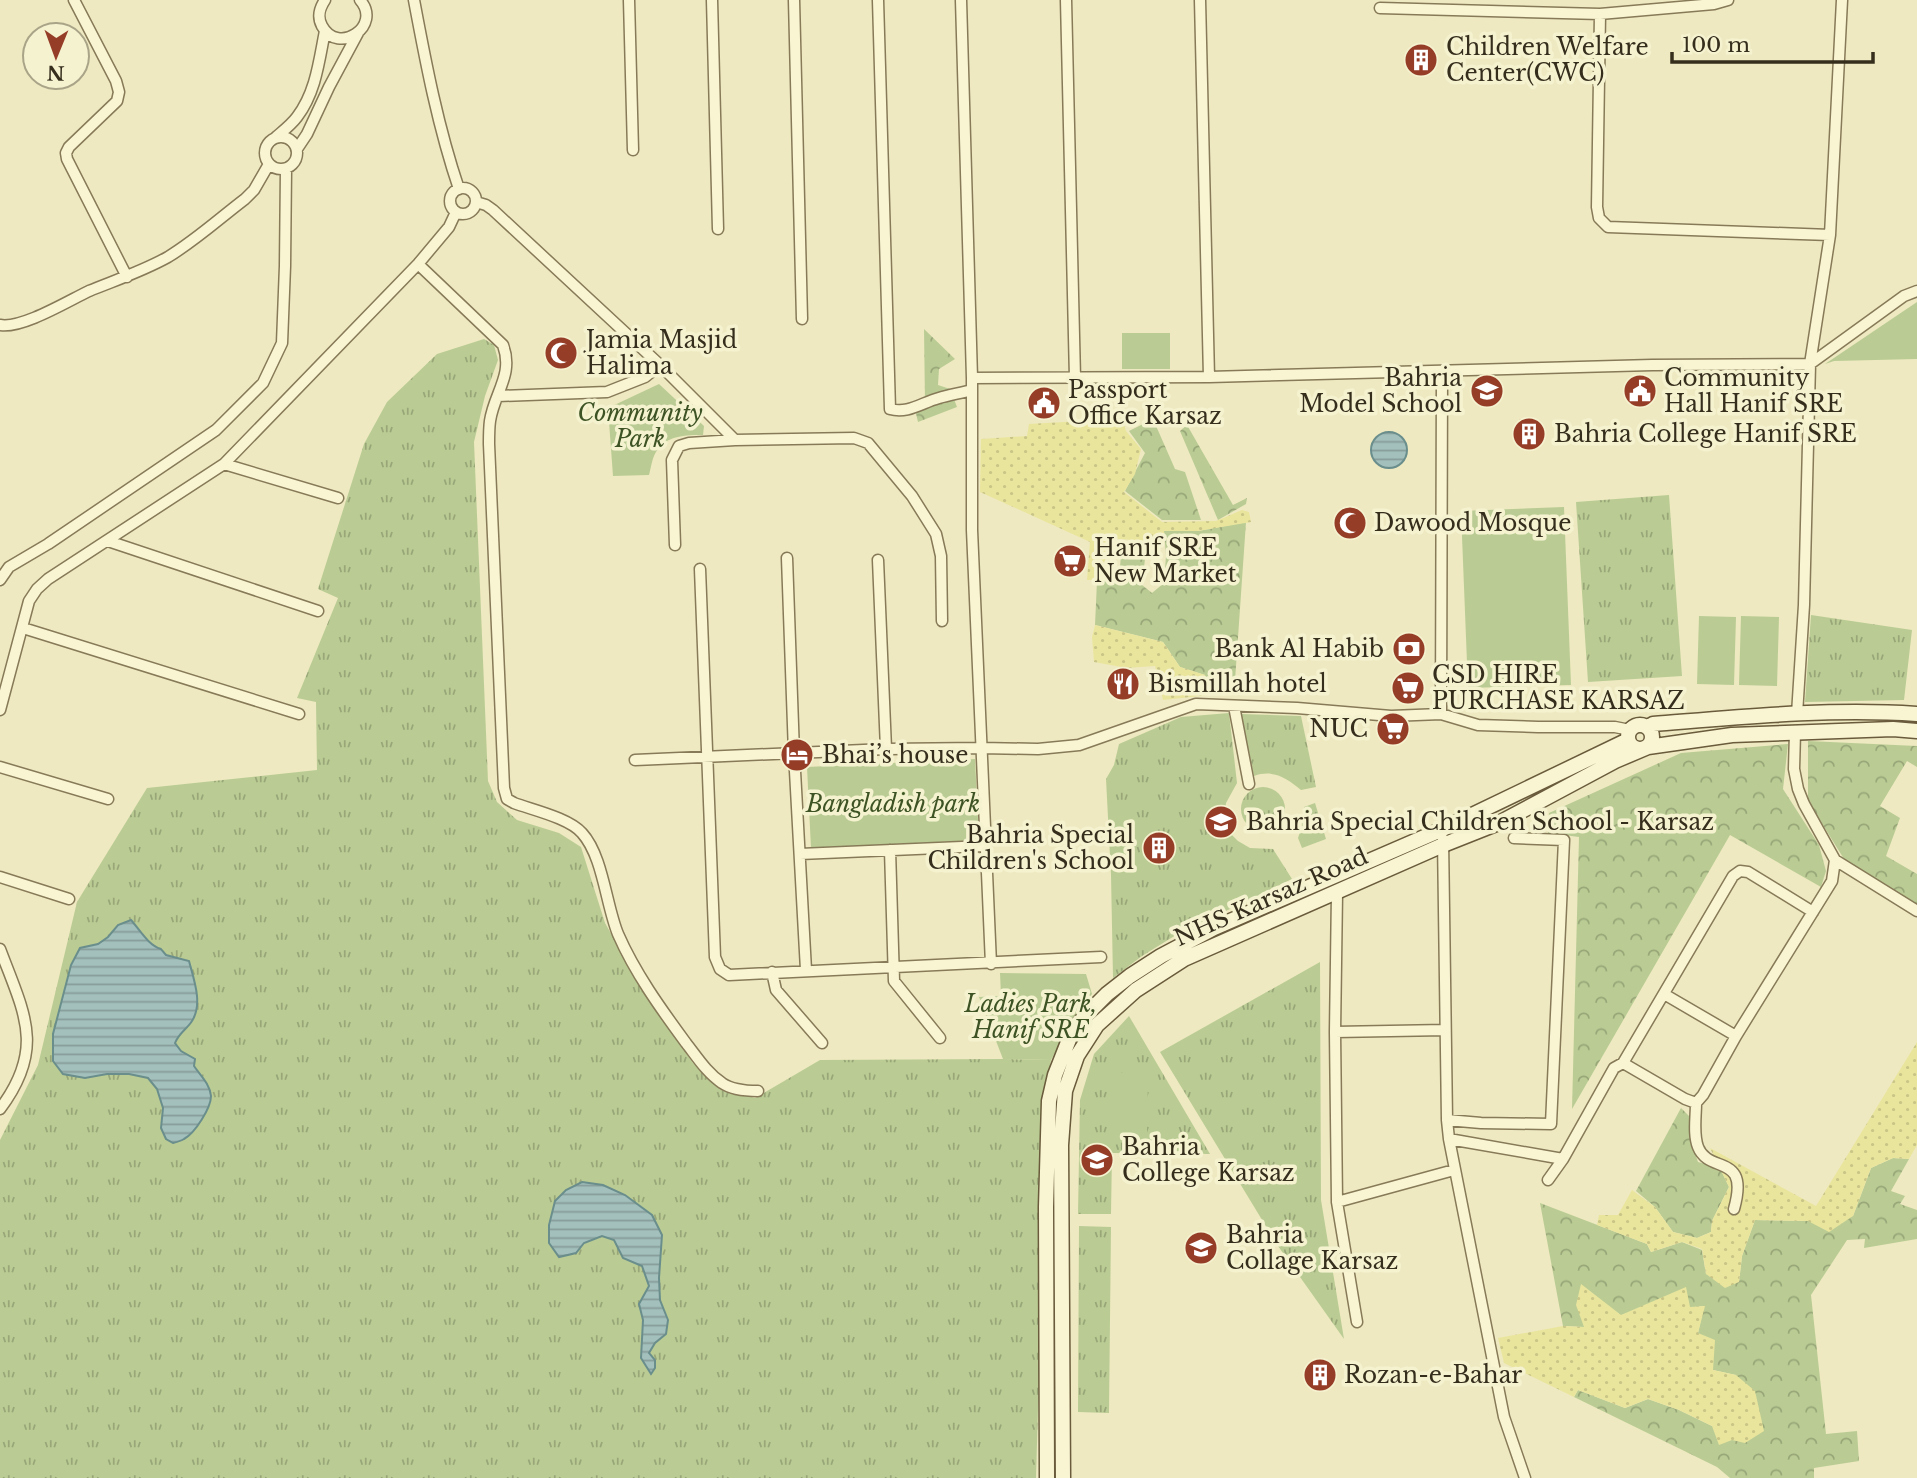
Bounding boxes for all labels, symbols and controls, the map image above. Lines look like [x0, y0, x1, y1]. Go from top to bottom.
north arrow [21, 21, 91, 91]
scale bar [1672, 21, 1873, 65]
text: 100 m [1682, 32, 1750, 58]
place label: Children Welfare Center(CWC) [1446, 33, 1649, 87]
building icon: Children Welfare Center(CWC) [1402, 41, 1440, 79]
text: N [46, 61, 65, 84]
place label: Jamia Masjid Halima [583, 326, 737, 380]
mosque icon: Jamia Masjid Halima [542, 334, 580, 372]
place label: Bahria Model School [1299, 364, 1462, 418]
place label: Community Hall Hanif SRE [1664, 364, 1843, 418]
school or university icon: Bahria Model School [1468, 372, 1506, 410]
public building icon: Community Hall Hanif SRE [1621, 372, 1659, 410]
place label: Passport Office Karsaz [1068, 376, 1222, 430]
public building icon: Passport Office Karsaz [1025, 384, 1063, 422]
park label: Community Park [577, 399, 703, 453]
building icon: Bahria College Hanif SRE [1510, 415, 1548, 453]
place label: Bahria College Hanif SRE [1554, 420, 1857, 448]
mosque icon: Dawood Mosque [1331, 504, 1369, 542]
place label: Dawood Mosque [1374, 509, 1571, 537]
place label: Hanif SRE New Market [1094, 534, 1237, 588]
supermarket icon: Hanif SRE New Market [1051, 542, 1089, 580]
bank icon: Bank Al Habib [1390, 630, 1428, 668]
place label: Bank Al Habib [1214, 635, 1384, 663]
place label: CSD HIRE PURCHASE KARSAZ [1432, 661, 1685, 715]
restaurant icon: Bismillah hotel [1104, 665, 1142, 703]
supermarket icon: CSD HIRE PURCHASE KARSAZ [1389, 669, 1427, 707]
place label: Bismillah hotel [1148, 670, 1327, 698]
supermarket icon: NUC [1374, 710, 1412, 748]
place label: NUC [1309, 715, 1368, 743]
hotel icon: Bhai’s house [778, 736, 816, 774]
place label: Bhai’s house [822, 741, 968, 769]
park label: Bangladish park [805, 790, 980, 818]
school or university icon: Bahria Special Children School - Karsaz [1202, 803, 1240, 841]
place label: Bahria Special Children School - Karsaz [1246, 808, 1714, 836]
place label: Bahria Special Children's School [927, 821, 1134, 875]
building icon: Bahria Special Children's School [1140, 829, 1178, 867]
street label: NHS Karsaz Road [1170, 842, 1372, 952]
park label: Ladies Park, Hanif SRE [964, 990, 1097, 1044]
place label: Bahria College Karsaz [1122, 1133, 1295, 1187]
school or university icon: Bahria College Karsaz [1078, 1141, 1116, 1179]
place label: Bahria Collage Karsaz [1226, 1221, 1398, 1275]
school or university icon: Bahria Collage Karsaz [1182, 1229, 1220, 1267]
building icon: Rozan-e-Bahar [1301, 1356, 1339, 1394]
place label: Rozan-e-Bahar [1344, 1361, 1522, 1389]

